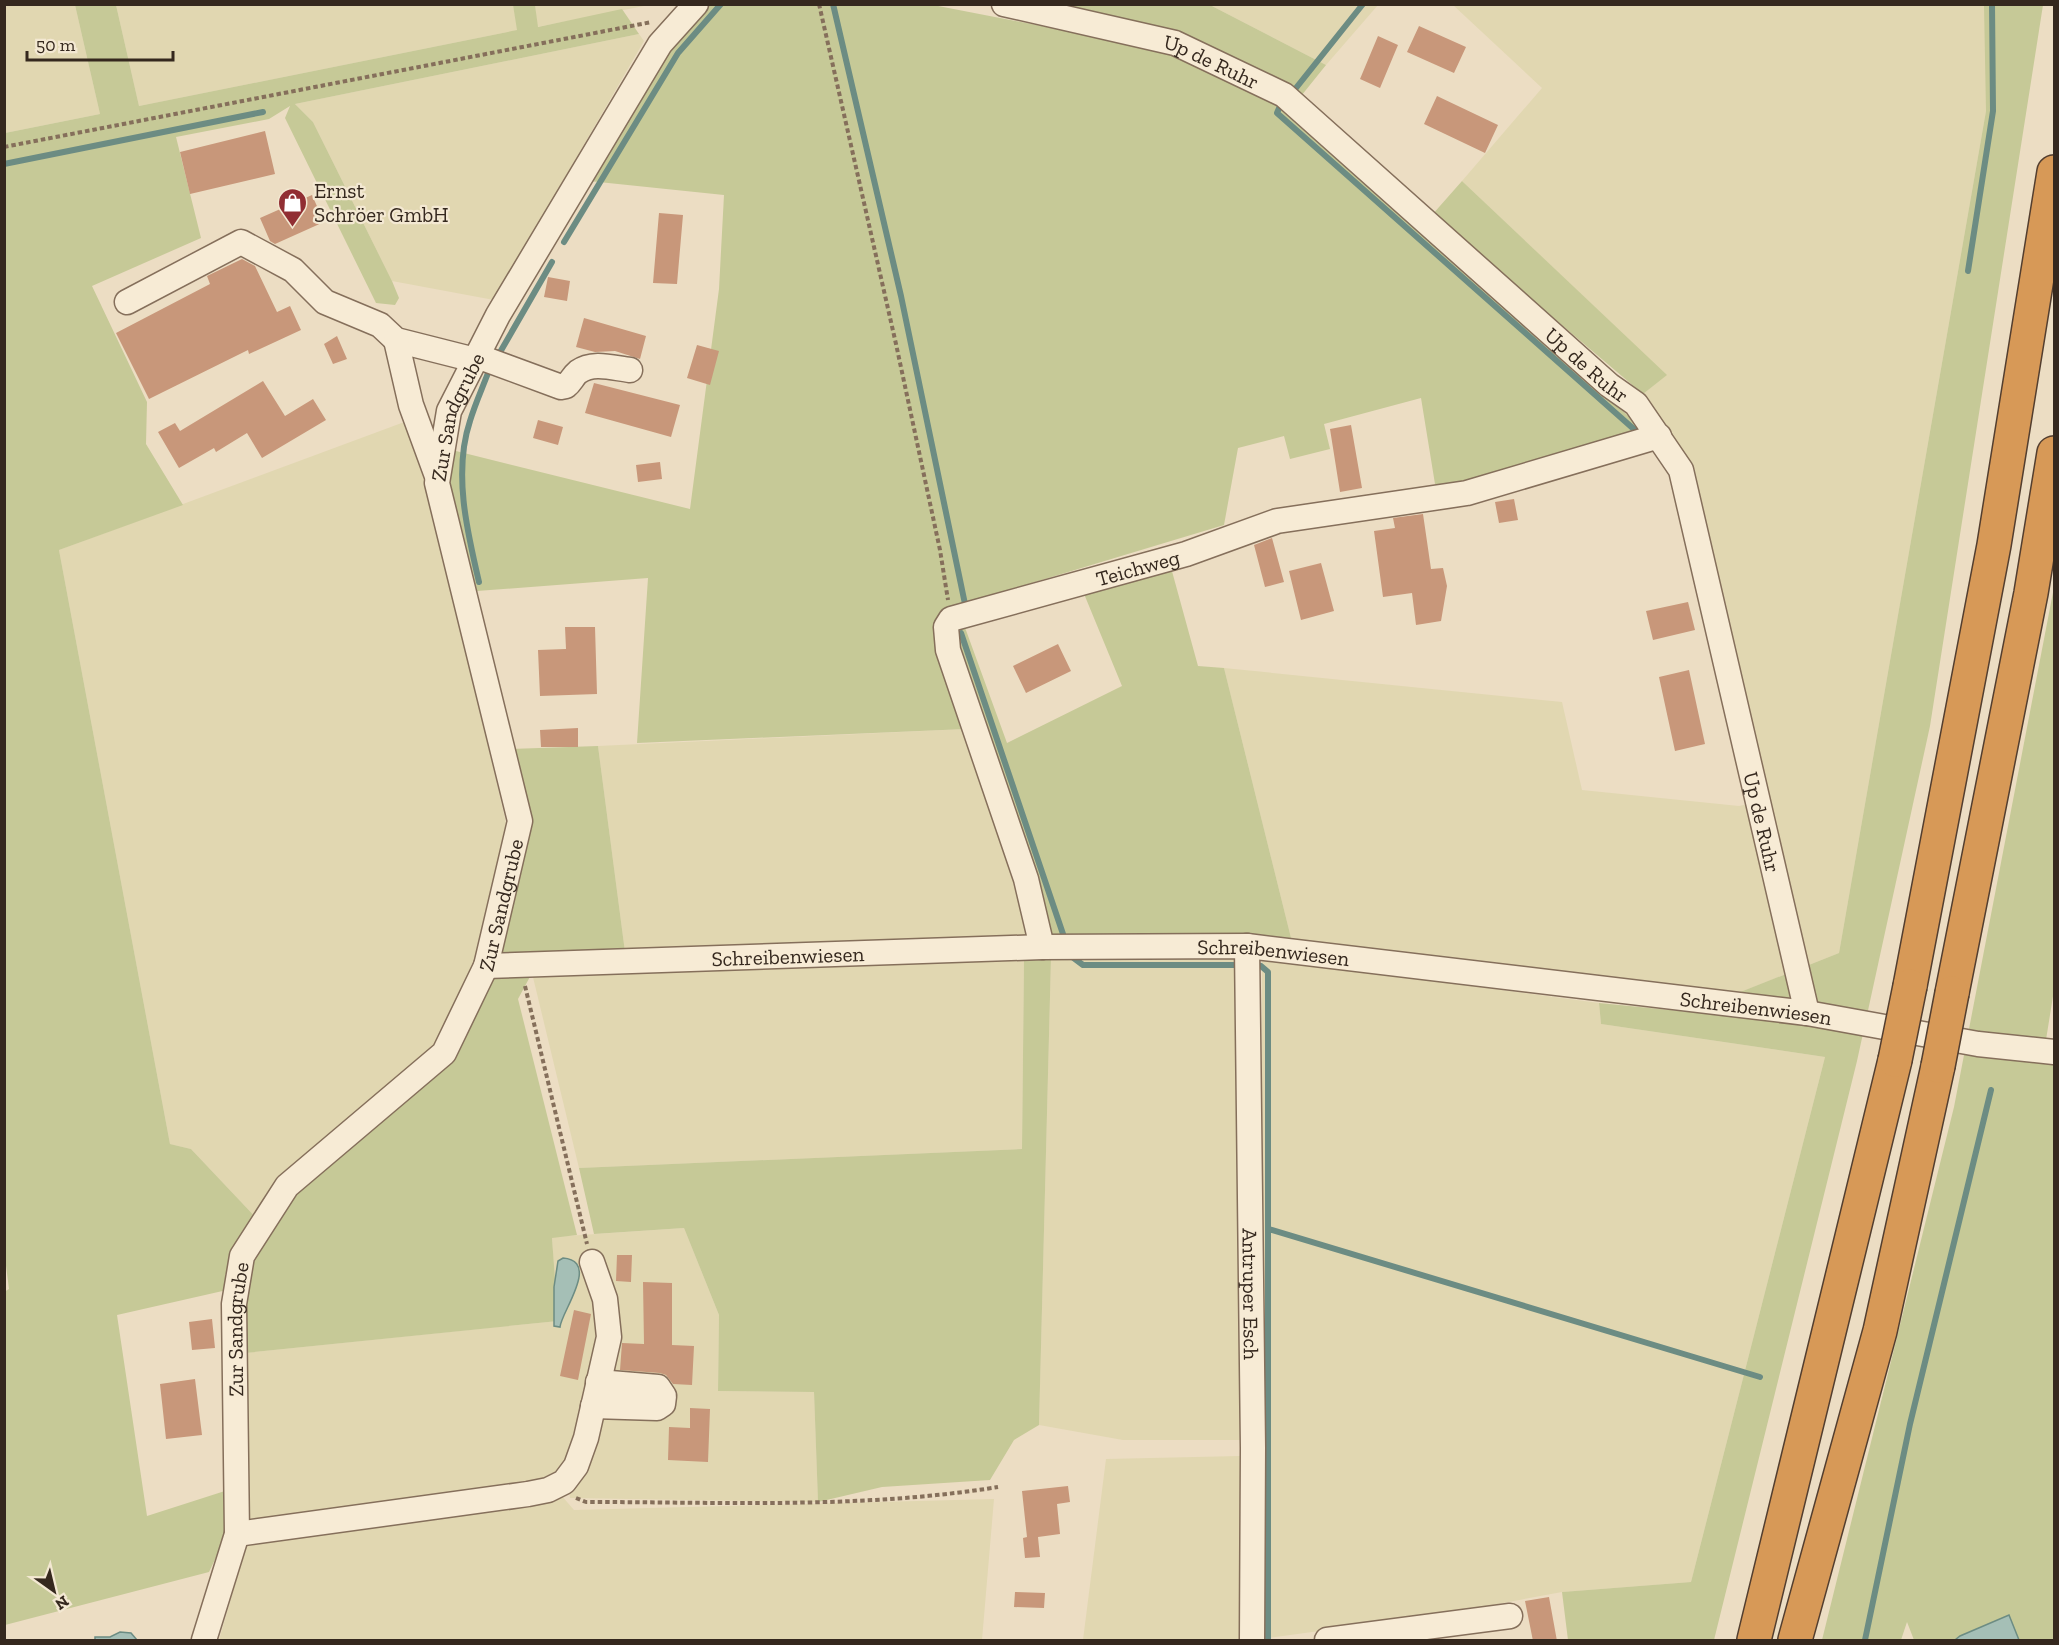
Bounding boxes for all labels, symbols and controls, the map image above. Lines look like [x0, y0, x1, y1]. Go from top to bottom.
scale bar [27, 24, 172, 62]
street label: Up de Ruhr [1162, 28, 1263, 94]
text: 50 m [36, 34, 76, 56]
place label: Ernst Schröer GmbH [314, 178, 449, 227]
shop icon: Ernst Schröer GmbH [277, 186, 309, 228]
street label: Up de Ruhr [1540, 322, 1634, 408]
street label: Zur Sandgrube [425, 348, 489, 483]
street label: Teichweg [1093, 544, 1183, 591]
street label: Up de Ruhr [1739, 769, 1786, 875]
street label: Zur Sandgrube [473, 836, 528, 974]
street label: Schreibenwiesen [1197, 933, 1351, 971]
street label: Schreibenwiesen [711, 941, 865, 971]
street label: Schreibenwiesen [1679, 985, 1834, 1030]
street label: Antruper Esch [1238, 1228, 1264, 1360]
street label: Zur Sandgrube [221, 1260, 253, 1397]
north arrow [24, 1561, 84, 1621]
text: N [52, 1592, 72, 1614]

